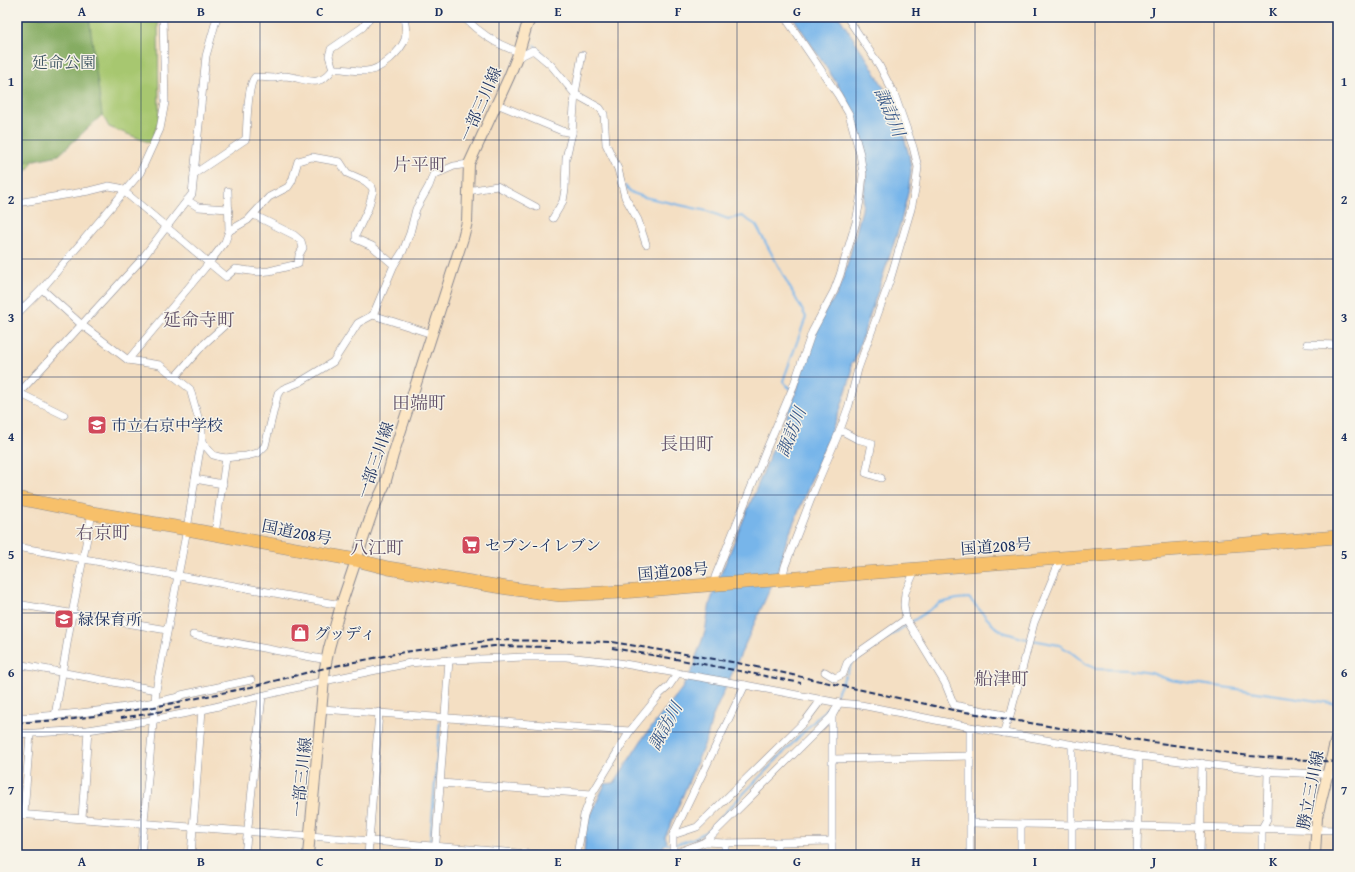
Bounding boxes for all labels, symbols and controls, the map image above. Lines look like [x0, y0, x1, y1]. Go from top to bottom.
text: A [78, 2, 87, 21]
text: B [197, 2, 205, 21]
text: C [316, 2, 324, 21]
text: D [435, 2, 443, 21]
text: E [555, 2, 562, 21]
text: F [675, 2, 682, 21]
text: G [793, 2, 801, 21]
text: H [911, 2, 921, 21]
text: I [1033, 2, 1037, 21]
text: J [1150, 2, 1157, 21]
text: K [1269, 2, 1278, 21]
park label: 延命公園 [32, 50, 96, 74]
street label: 一部三川線 [453, 63, 507, 145]
text: 1 [8, 72, 14, 91]
text: 1 [1341, 72, 1347, 91]
water label: 諏訪川 [869, 83, 913, 142]
district label: 片平町 [393, 151, 447, 178]
text: 2 [8, 190, 15, 209]
text: 2 [1341, 190, 1348, 209]
district label: 延命寺町 [163, 306, 235, 333]
text: 3 [8, 308, 14, 327]
text: 3 [1341, 308, 1347, 327]
district label: 田端町 [392, 389, 446, 416]
water label: 諏訪川 [769, 402, 812, 460]
place label: 市立右京中学校 [111, 413, 223, 437]
school or university icon: 市立右京中学校 [86, 414, 108, 436]
street label: 一部三川線 [351, 418, 399, 502]
text: 4 [8, 427, 15, 446]
text: 4 [1341, 427, 1348, 446]
district label: 長田町 [660, 430, 714, 457]
street label: 国道208号 [260, 513, 334, 551]
district label: 右京町 [76, 519, 130, 546]
street label: 国道208号 [960, 532, 1032, 560]
place label: セブン-イレブン [485, 533, 601, 557]
district label: 八江町 [350, 534, 404, 561]
supermarket icon: セブン-イレブン [460, 534, 482, 556]
text: 5 [8, 545, 15, 564]
text: 5 [1341, 545, 1348, 564]
street label: 国道208号 [637, 556, 709, 586]
place label: 緑保育所 [78, 607, 142, 631]
school or university icon: 緑保育所 [53, 608, 75, 630]
place label: グッディ [314, 621, 376, 645]
shop icon: グッディ [289, 622, 311, 644]
text: 6 [8, 663, 15, 682]
text: 6 [1341, 663, 1348, 682]
district label: 船津町 [975, 665, 1029, 692]
water label: 諏訪川 [641, 696, 689, 754]
street label: 一部三川線 [285, 736, 317, 818]
street label: 勝立三川線 [1291, 748, 1329, 832]
text: 7 [8, 781, 15, 800]
text: 7 [1341, 781, 1348, 800]
text: A [78, 852, 87, 871]
text: B [197, 852, 205, 871]
text: C [316, 852, 324, 871]
text: D [435, 852, 443, 871]
text: E [555, 852, 562, 871]
text: F [675, 852, 682, 871]
text: G [793, 852, 801, 871]
text: H [911, 852, 921, 871]
text: I [1033, 852, 1037, 871]
text: J [1150, 852, 1157, 871]
text: K [1269, 852, 1278, 871]

